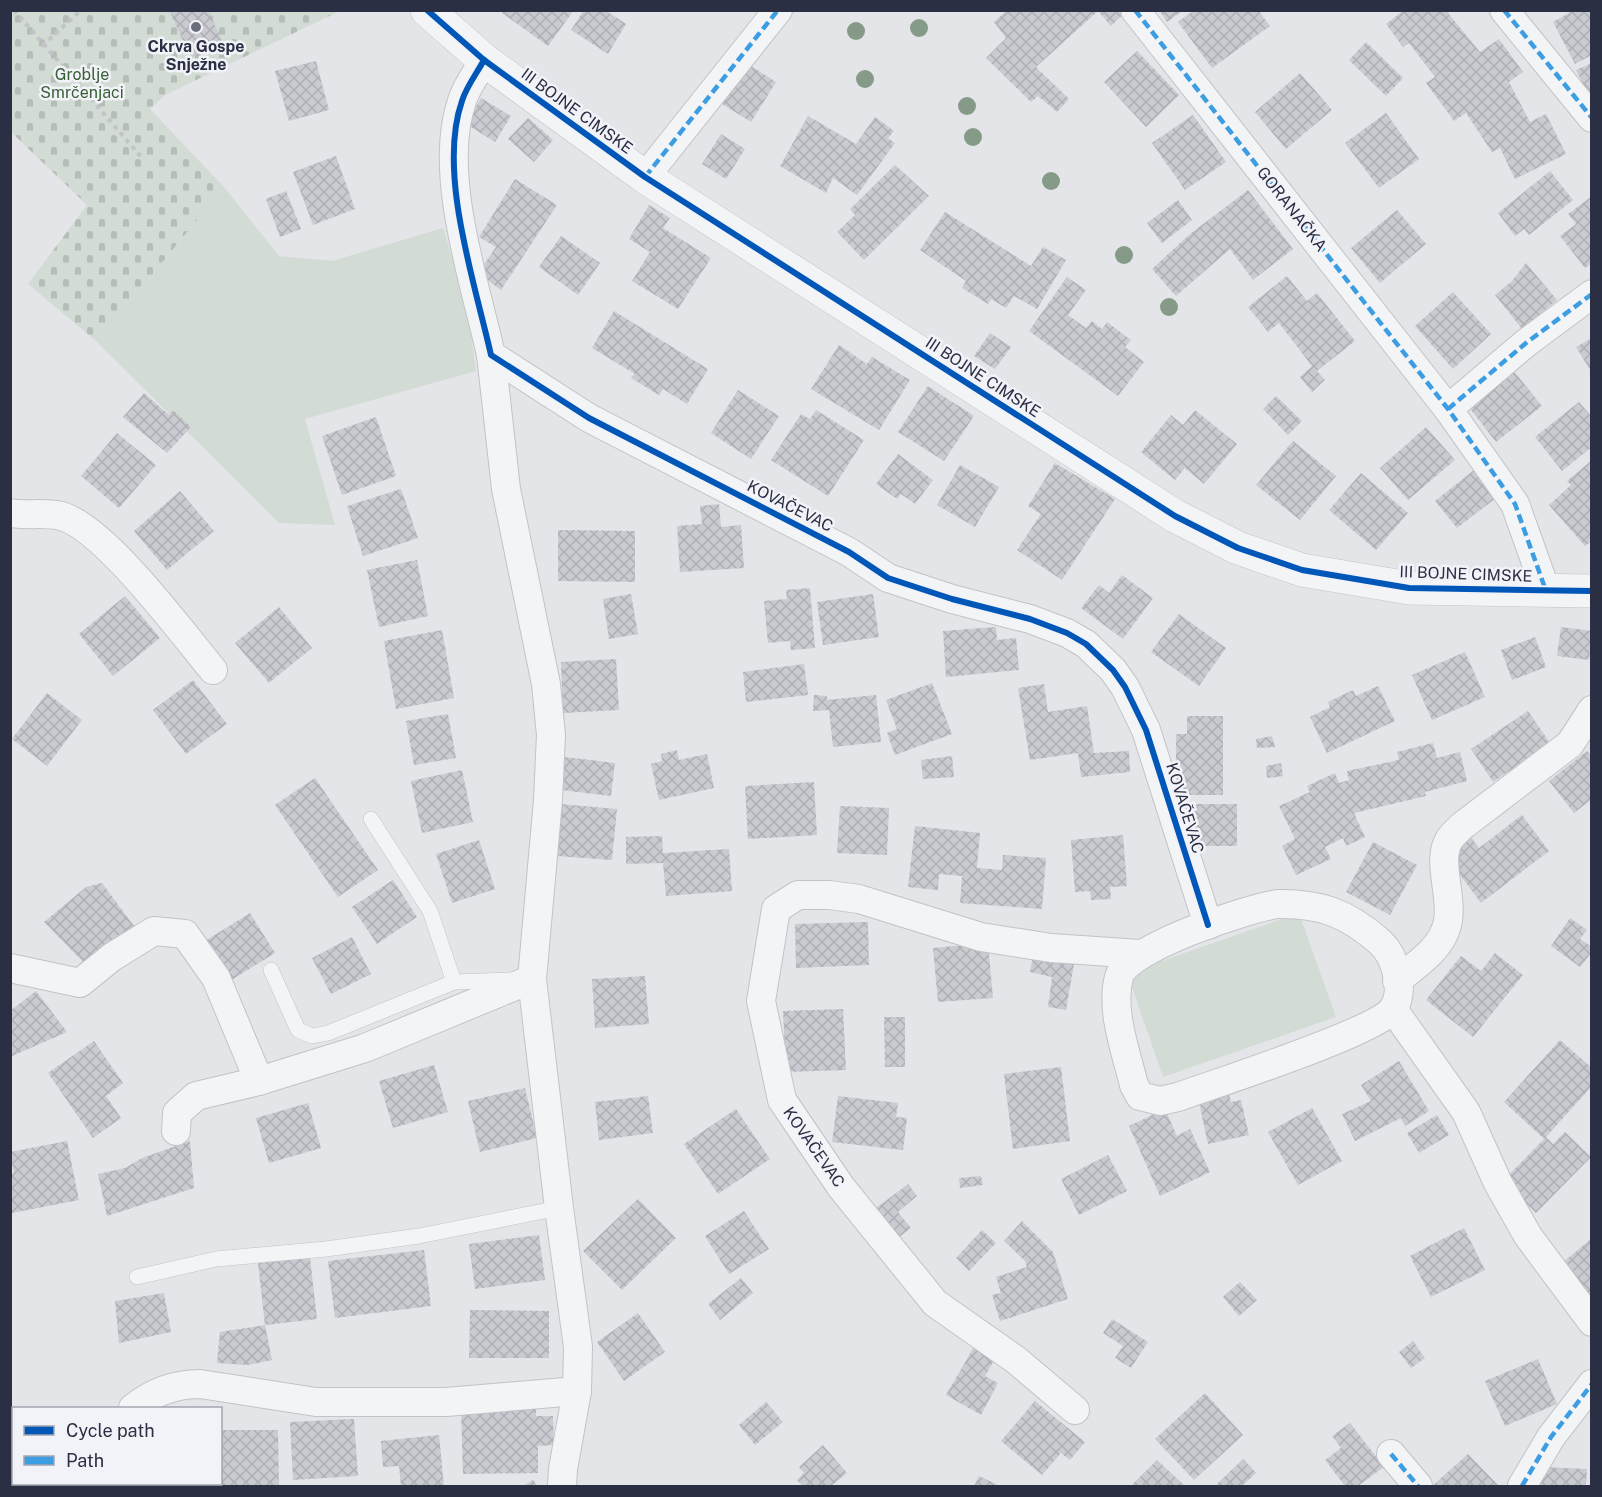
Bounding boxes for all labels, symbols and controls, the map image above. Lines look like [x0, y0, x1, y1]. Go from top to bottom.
marker: Ckrva Gospe Snježne [189, 20, 203, 34]
place label: Ckrva Gospe Snježne [148, 37, 244, 74]
street label: III BOJNE CIMSKE [518, 64, 636, 158]
park label: Groblje Smrčenjaci [40, 65, 124, 102]
street label: GORANAČKA [1253, 162, 1332, 255]
street label: III BOJNE CIMSKE [922, 333, 1044, 421]
street label: KOVAČEVAC [744, 475, 837, 536]
street label: III BOJNE CIMSKE [1399, 562, 1533, 586]
street label: KOVAČEVAC [1162, 760, 1209, 856]
street label: KOVAČEVAC [779, 1103, 850, 1191]
legend [12, 1407, 222, 1485]
text: Cycle path [66, 1420, 155, 1441]
text: Path [66, 1450, 104, 1471]

